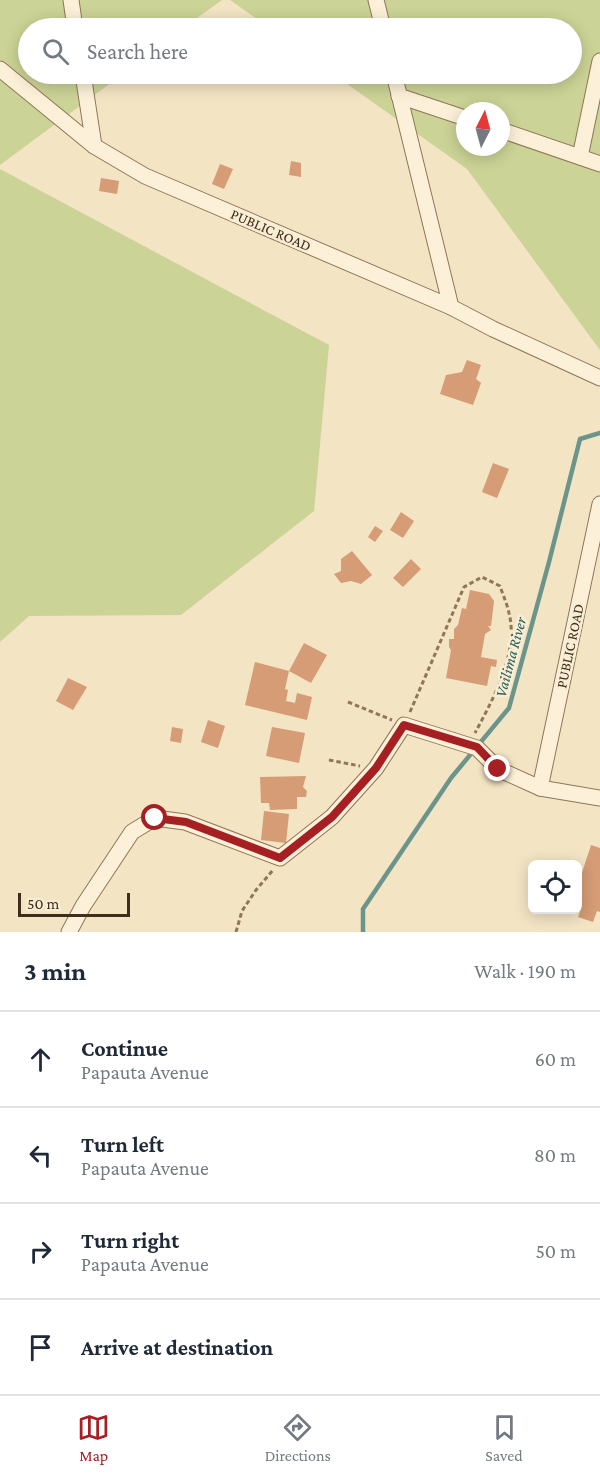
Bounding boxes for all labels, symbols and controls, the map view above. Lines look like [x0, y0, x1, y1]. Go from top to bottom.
search box [18, 18, 582, 84]
icon: search [39, 35, 72, 68]
text: Search here [87, 39, 188, 64]
north arrow [456, 102, 510, 156]
street label: PUBLIC ROAD [228, 206, 314, 254]
street label: PUBLIC ROAD [553, 602, 587, 690]
water label: Vailima River [492, 615, 529, 699]
route end [484, 755, 510, 781]
route start [141, 804, 167, 830]
map controls [528, 860, 582, 914]
button: locate [528, 860, 582, 914]
scale bar [18, 890, 130, 918]
text: 50 m [27, 895, 59, 912]
text: 3 min [24, 957, 86, 986]
text: Walk · 190 m [474, 960, 576, 982]
text: Continue [81, 1036, 168, 1061]
icon: ahead [24, 1043, 57, 1076]
text: 60 m [535, 1048, 576, 1070]
text: Papauta Avenue [81, 1061, 209, 1083]
text: Turn left [81, 1132, 164, 1157]
icon: left [24, 1139, 57, 1172]
text: 80 m [534, 1144, 576, 1166]
text: Papauta Avenue [81, 1157, 209, 1179]
text: Turn right [81, 1228, 179, 1253]
icon: right [24, 1235, 57, 1268]
text: 50 m [535, 1240, 576, 1262]
text: Papauta Avenue [81, 1253, 209, 1275]
icon: arrive [24, 1331, 57, 1364]
text: Arrive at destination [81, 1335, 273, 1360]
tab: Map [77, 1411, 110, 1464]
tab: Directions [265, 1411, 331, 1464]
tab: Saved [485, 1411, 523, 1464]

